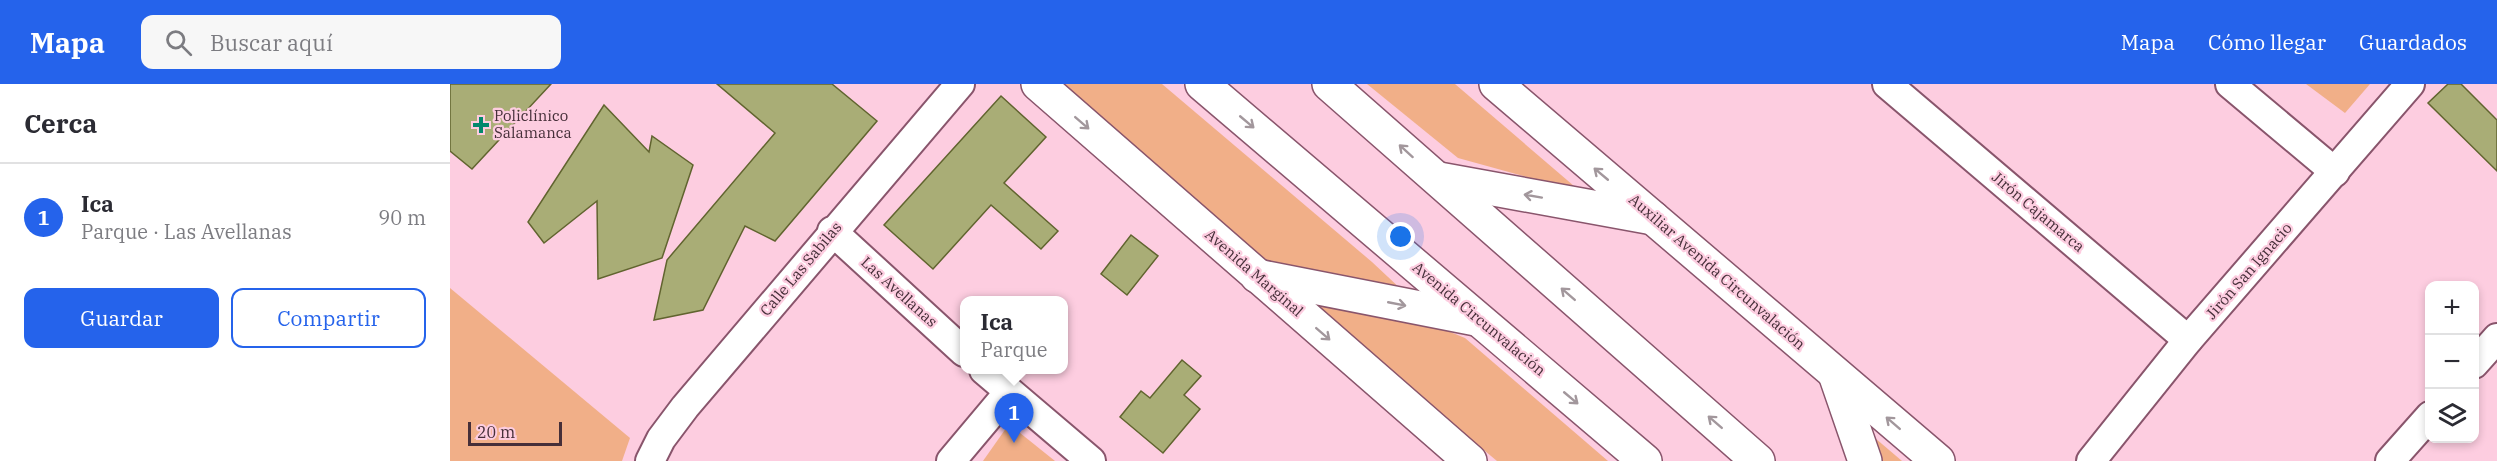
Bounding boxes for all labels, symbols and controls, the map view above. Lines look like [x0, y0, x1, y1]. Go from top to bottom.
search box [141, 15, 561, 69]
text: Mapa [30, 24, 105, 61]
icon: search [162, 26, 195, 59]
text: Buscar aquí [210, 28, 333, 57]
text: Mapa [2121, 28, 2175, 56]
text: Cómo llegar [2208, 28, 2326, 56]
text: Guardados [2359, 28, 2467, 56]
text: Cerca [24, 106, 97, 140]
place label: Policlínico Salamanca [494, 106, 572, 142]
one-way arrow [1239, 115, 1254, 129]
marker: Policlínico Salamanca [472, 116, 490, 134]
one-way arrow [1074, 116, 1089, 130]
one-way arrow [1399, 144, 1414, 158]
one-way arrow [1593, 167, 1609, 180]
street label: Jirón Cajamarca [1988, 167, 2089, 256]
text: Ica [81, 189, 114, 218]
one-way arrow [1524, 190, 1544, 201]
street label: Auxiliar Avenida Circunvalación [1625, 190, 1810, 354]
text: 1 [38, 204, 50, 231]
text: 90 m [378, 204, 426, 231]
text: Parque · Las Avellanas [81, 218, 292, 245]
street label: Calle Las Sabilas [756, 218, 845, 320]
street label: Jirón San Ignacio [2201, 218, 2296, 323]
your location [1386, 222, 1415, 251]
street label: Avenida Marginal [1201, 225, 1307, 320]
street label: Las Avellanas [857, 252, 941, 331]
street label: Avenida Circunvalación [1409, 257, 1550, 380]
map controls [2425, 281, 2479, 443]
button: + [2425, 281, 2479, 335]
one-way arrow [1560, 287, 1576, 300]
button: Guardar [24, 288, 219, 348]
button: Compartir [231, 288, 426, 348]
popup [960, 296, 1068, 374]
one-way arrow [1386, 299, 1406, 310]
text: Ica [980, 307, 1013, 336]
one-way arrow [1315, 327, 1330, 341]
button: − [2425, 335, 2479, 389]
text: Parque [980, 336, 1048, 363]
button: layers [2425, 389, 2479, 443]
one-way arrow [1563, 391, 1578, 405]
pin: 1 [994, 394, 1034, 443]
one-way arrow [1707, 415, 1722, 429]
one-way arrow [1886, 416, 1901, 430]
scale bar [468, 419, 562, 446]
text: 20 m [477, 422, 515, 442]

